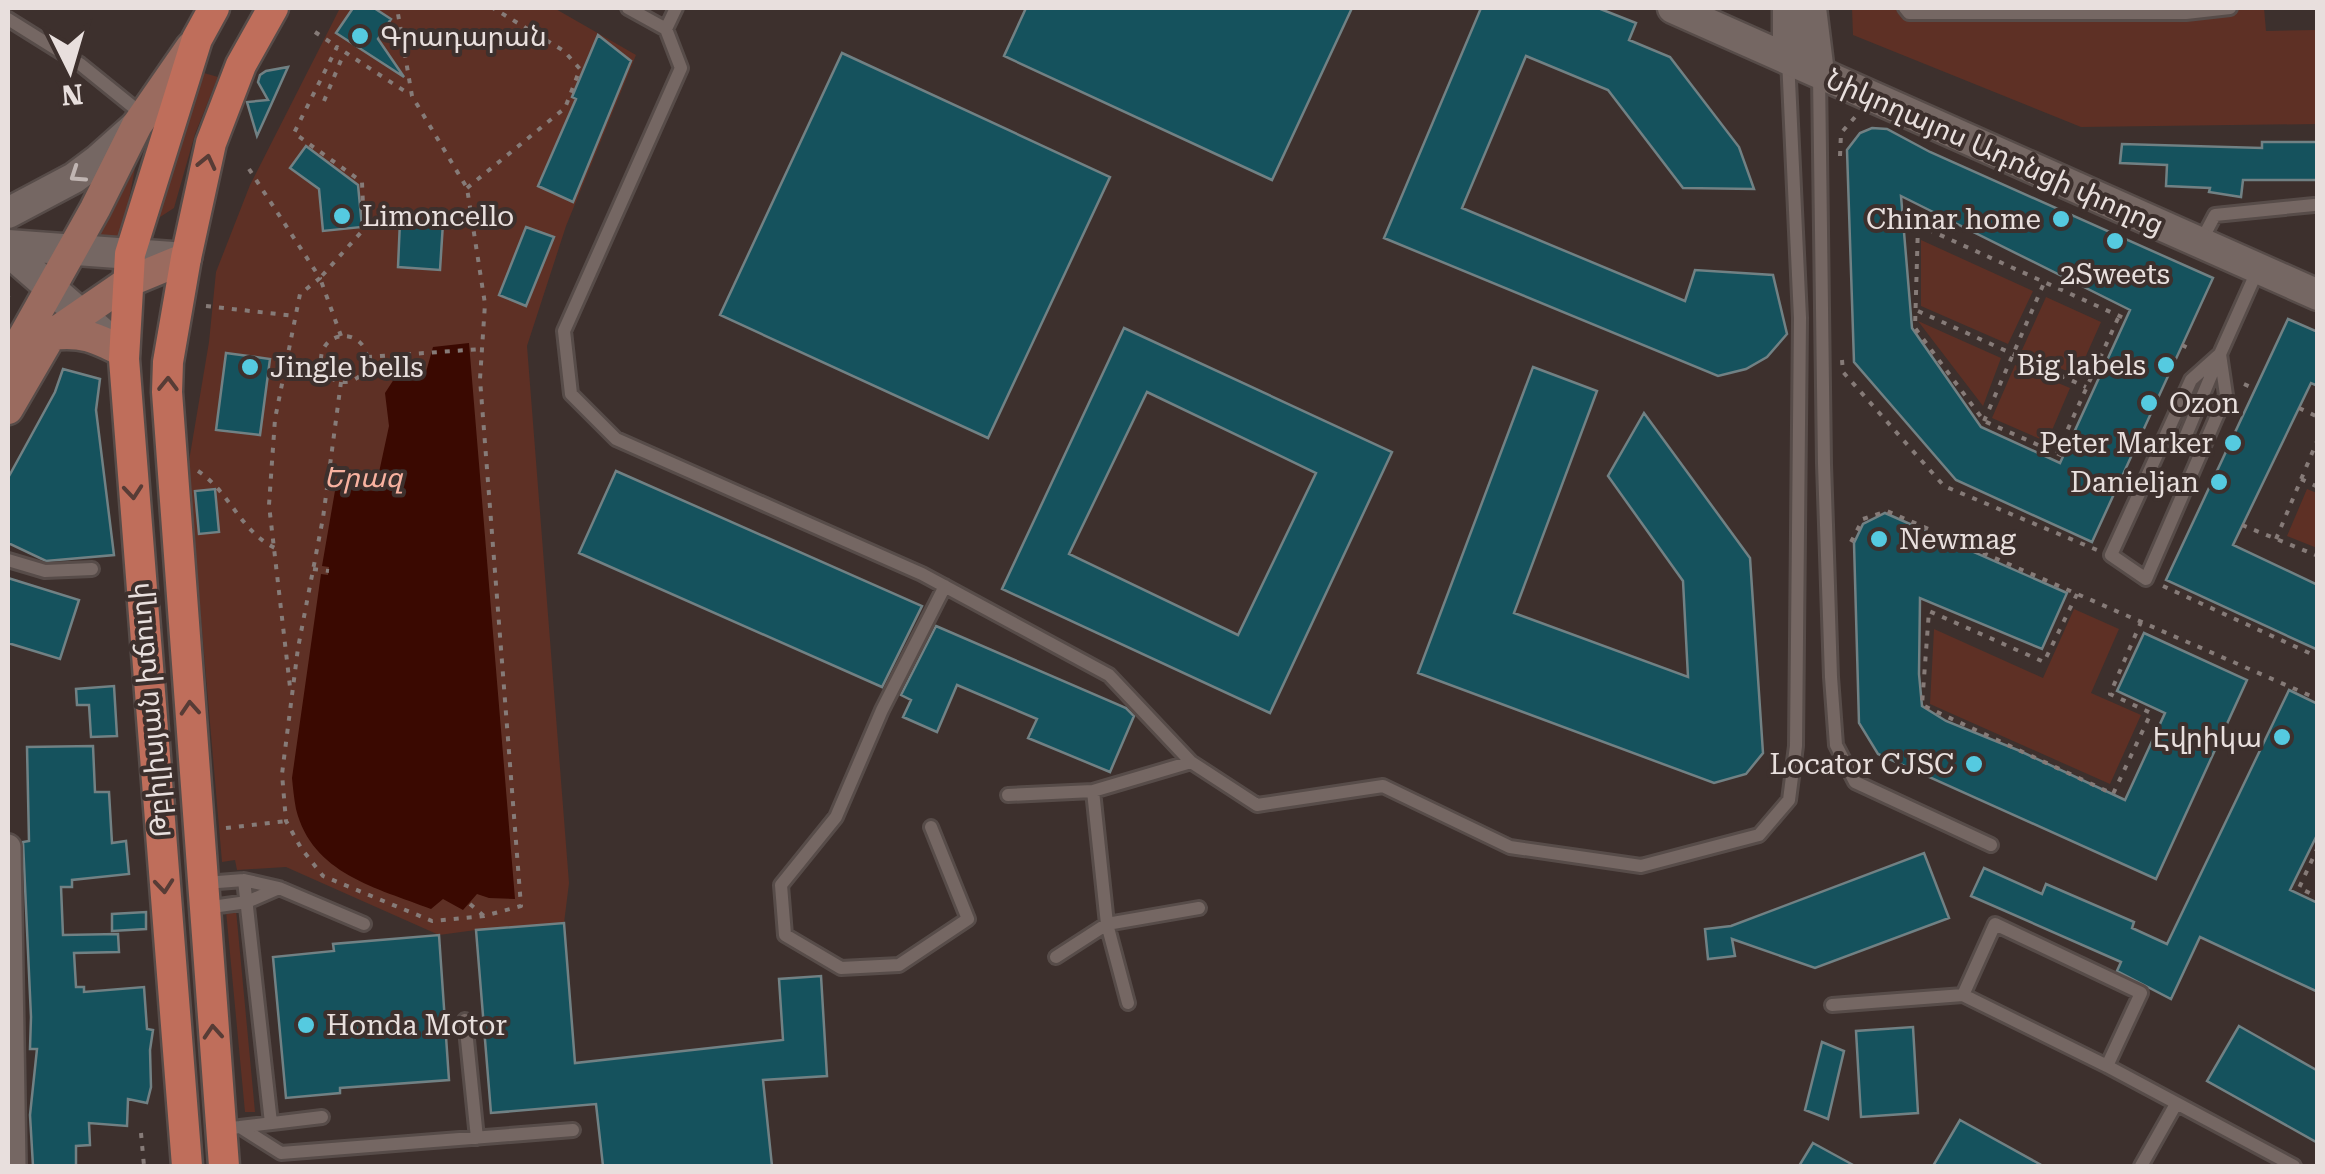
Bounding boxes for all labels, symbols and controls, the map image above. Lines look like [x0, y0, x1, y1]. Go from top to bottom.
north arrow [20, 20, 120, 120]
place label: Գրադարան [380, 20, 547, 53]
marker: Գրադարան [349, 25, 371, 47]
street label: Նիկողայոս Ադոնցի փողոց [1821, 63, 2169, 241]
text: N [60, 77, 84, 112]
one-way arrow [195, 154, 216, 171]
one-way arrow [69, 163, 88, 181]
place label: Limoncello [362, 200, 514, 233]
place label: Chinar home [1866, 203, 2041, 236]
marker: Limoncello [331, 205, 353, 227]
marker: Chinar home [2050, 208, 2072, 230]
marker: 2Sweets [2104, 230, 2126, 252]
place label: 2Sweets [2060, 258, 2170, 291]
place label: Big labels [2016, 349, 2146, 382]
place label: Jingle bells [270, 351, 424, 384]
marker: Big labels [2155, 354, 2177, 376]
marker: Jingle bells [239, 356, 261, 378]
one-way arrow [157, 376, 179, 391]
place label: Ozon [2169, 387, 2240, 420]
marker: Ozon [2138, 392, 2160, 414]
place label: Peter Marker [2039, 427, 2213, 460]
marker: Peter Marker [2222, 432, 2244, 454]
park label: Երազ [324, 461, 404, 494]
place label: Danieljan [2070, 466, 2199, 499]
marker: Danieljan [2208, 471, 2230, 493]
one-way arrow [121, 484, 143, 500]
place label: Newmag [1899, 523, 2016, 556]
marker: Newmag [1868, 528, 1890, 550]
street label: Թբիլիսյան խճուղի [122, 581, 178, 839]
one-way arrow [180, 700, 201, 716]
place label: Էվրիկա [2152, 721, 2262, 754]
marker: Էվրիկա [2271, 726, 2293, 748]
place label: Locator CJSC [1769, 748, 1954, 781]
marker: Locator CJSC [1963, 753, 1985, 775]
one-way arrow [153, 878, 175, 894]
place label: Honda Motor [326, 1009, 507, 1042]
marker: Honda Motor [295, 1014, 317, 1036]
one-way arrow [203, 1024, 225, 1040]

